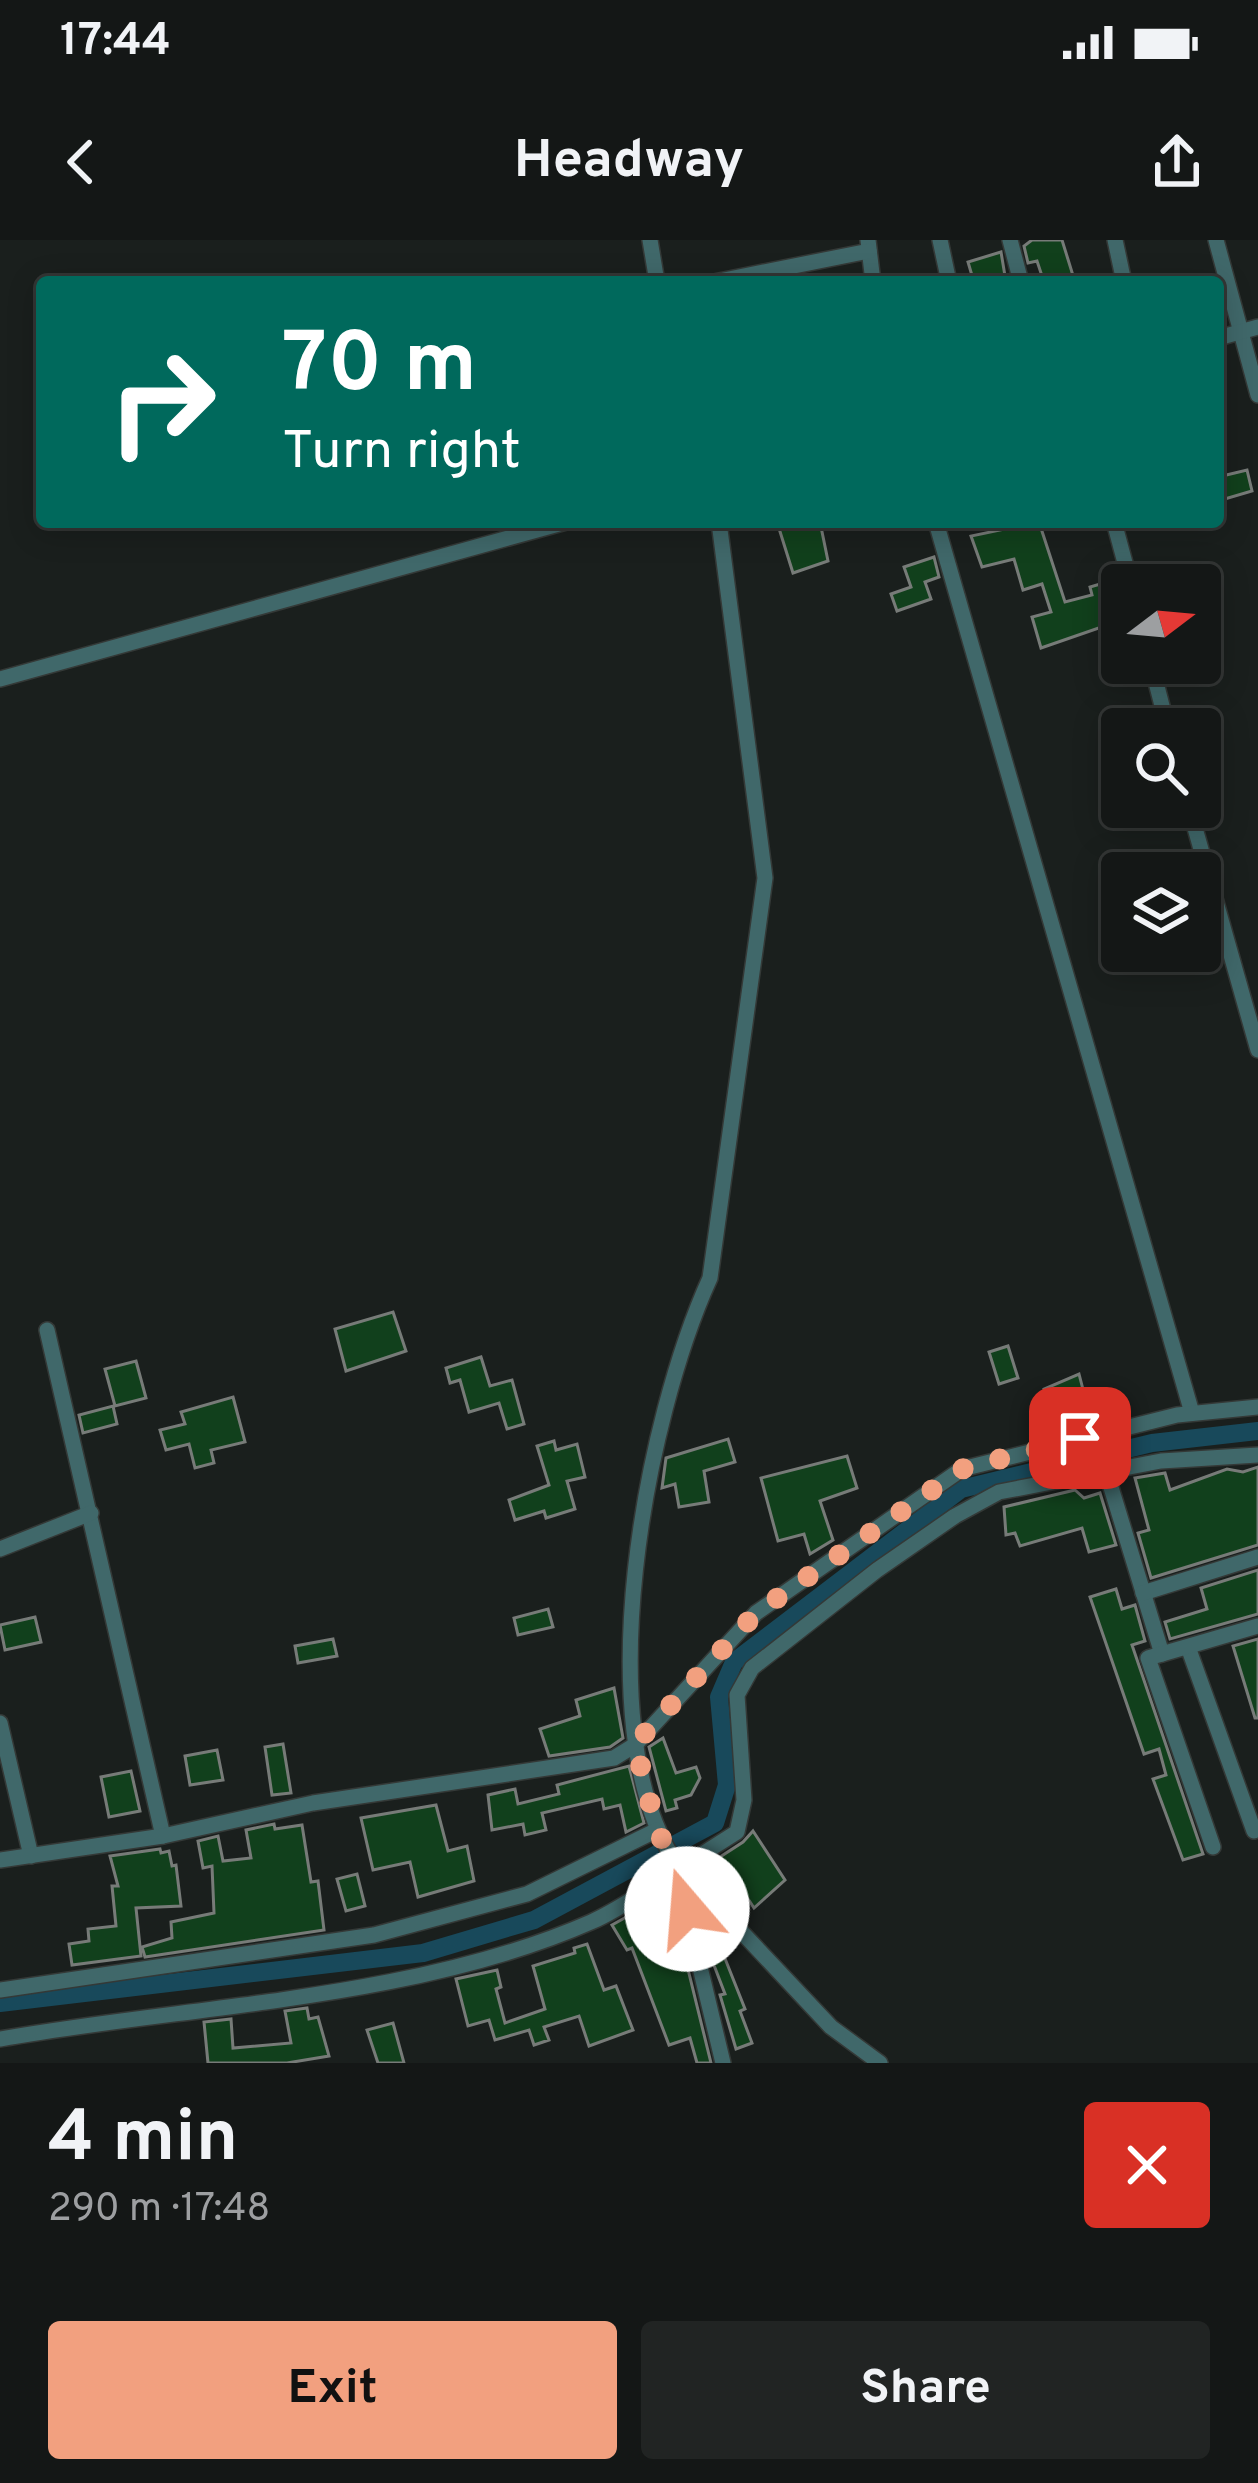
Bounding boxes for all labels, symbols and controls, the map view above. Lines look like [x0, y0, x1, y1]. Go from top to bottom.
text: 17:44 [60, 14, 171, 71]
text: Headway [514, 128, 744, 197]
icon: back [48, 129, 114, 195]
icon: share [1144, 129, 1210, 195]
text: 70 m [282, 315, 477, 421]
icon: right [84, 324, 240, 480]
text: Turn right [282, 419, 521, 488]
north arrow [1101, 564, 1221, 684]
map controls [1101, 564, 1221, 972]
button: search [1101, 708, 1221, 828]
button: layers [1101, 852, 1221, 972]
pin [1029, 1387, 1131, 1489]
icon: arrive [1047, 1405, 1113, 1471]
position arrow [624, 1846, 750, 1972]
text: 4 min [48, 2095, 238, 2187]
button: close [1084, 2102, 1210, 2228]
text: 290 m · 17:48 [48, 2186, 270, 2235]
button: Exit [48, 2321, 617, 2459]
button: Share [641, 2321, 1210, 2459]

